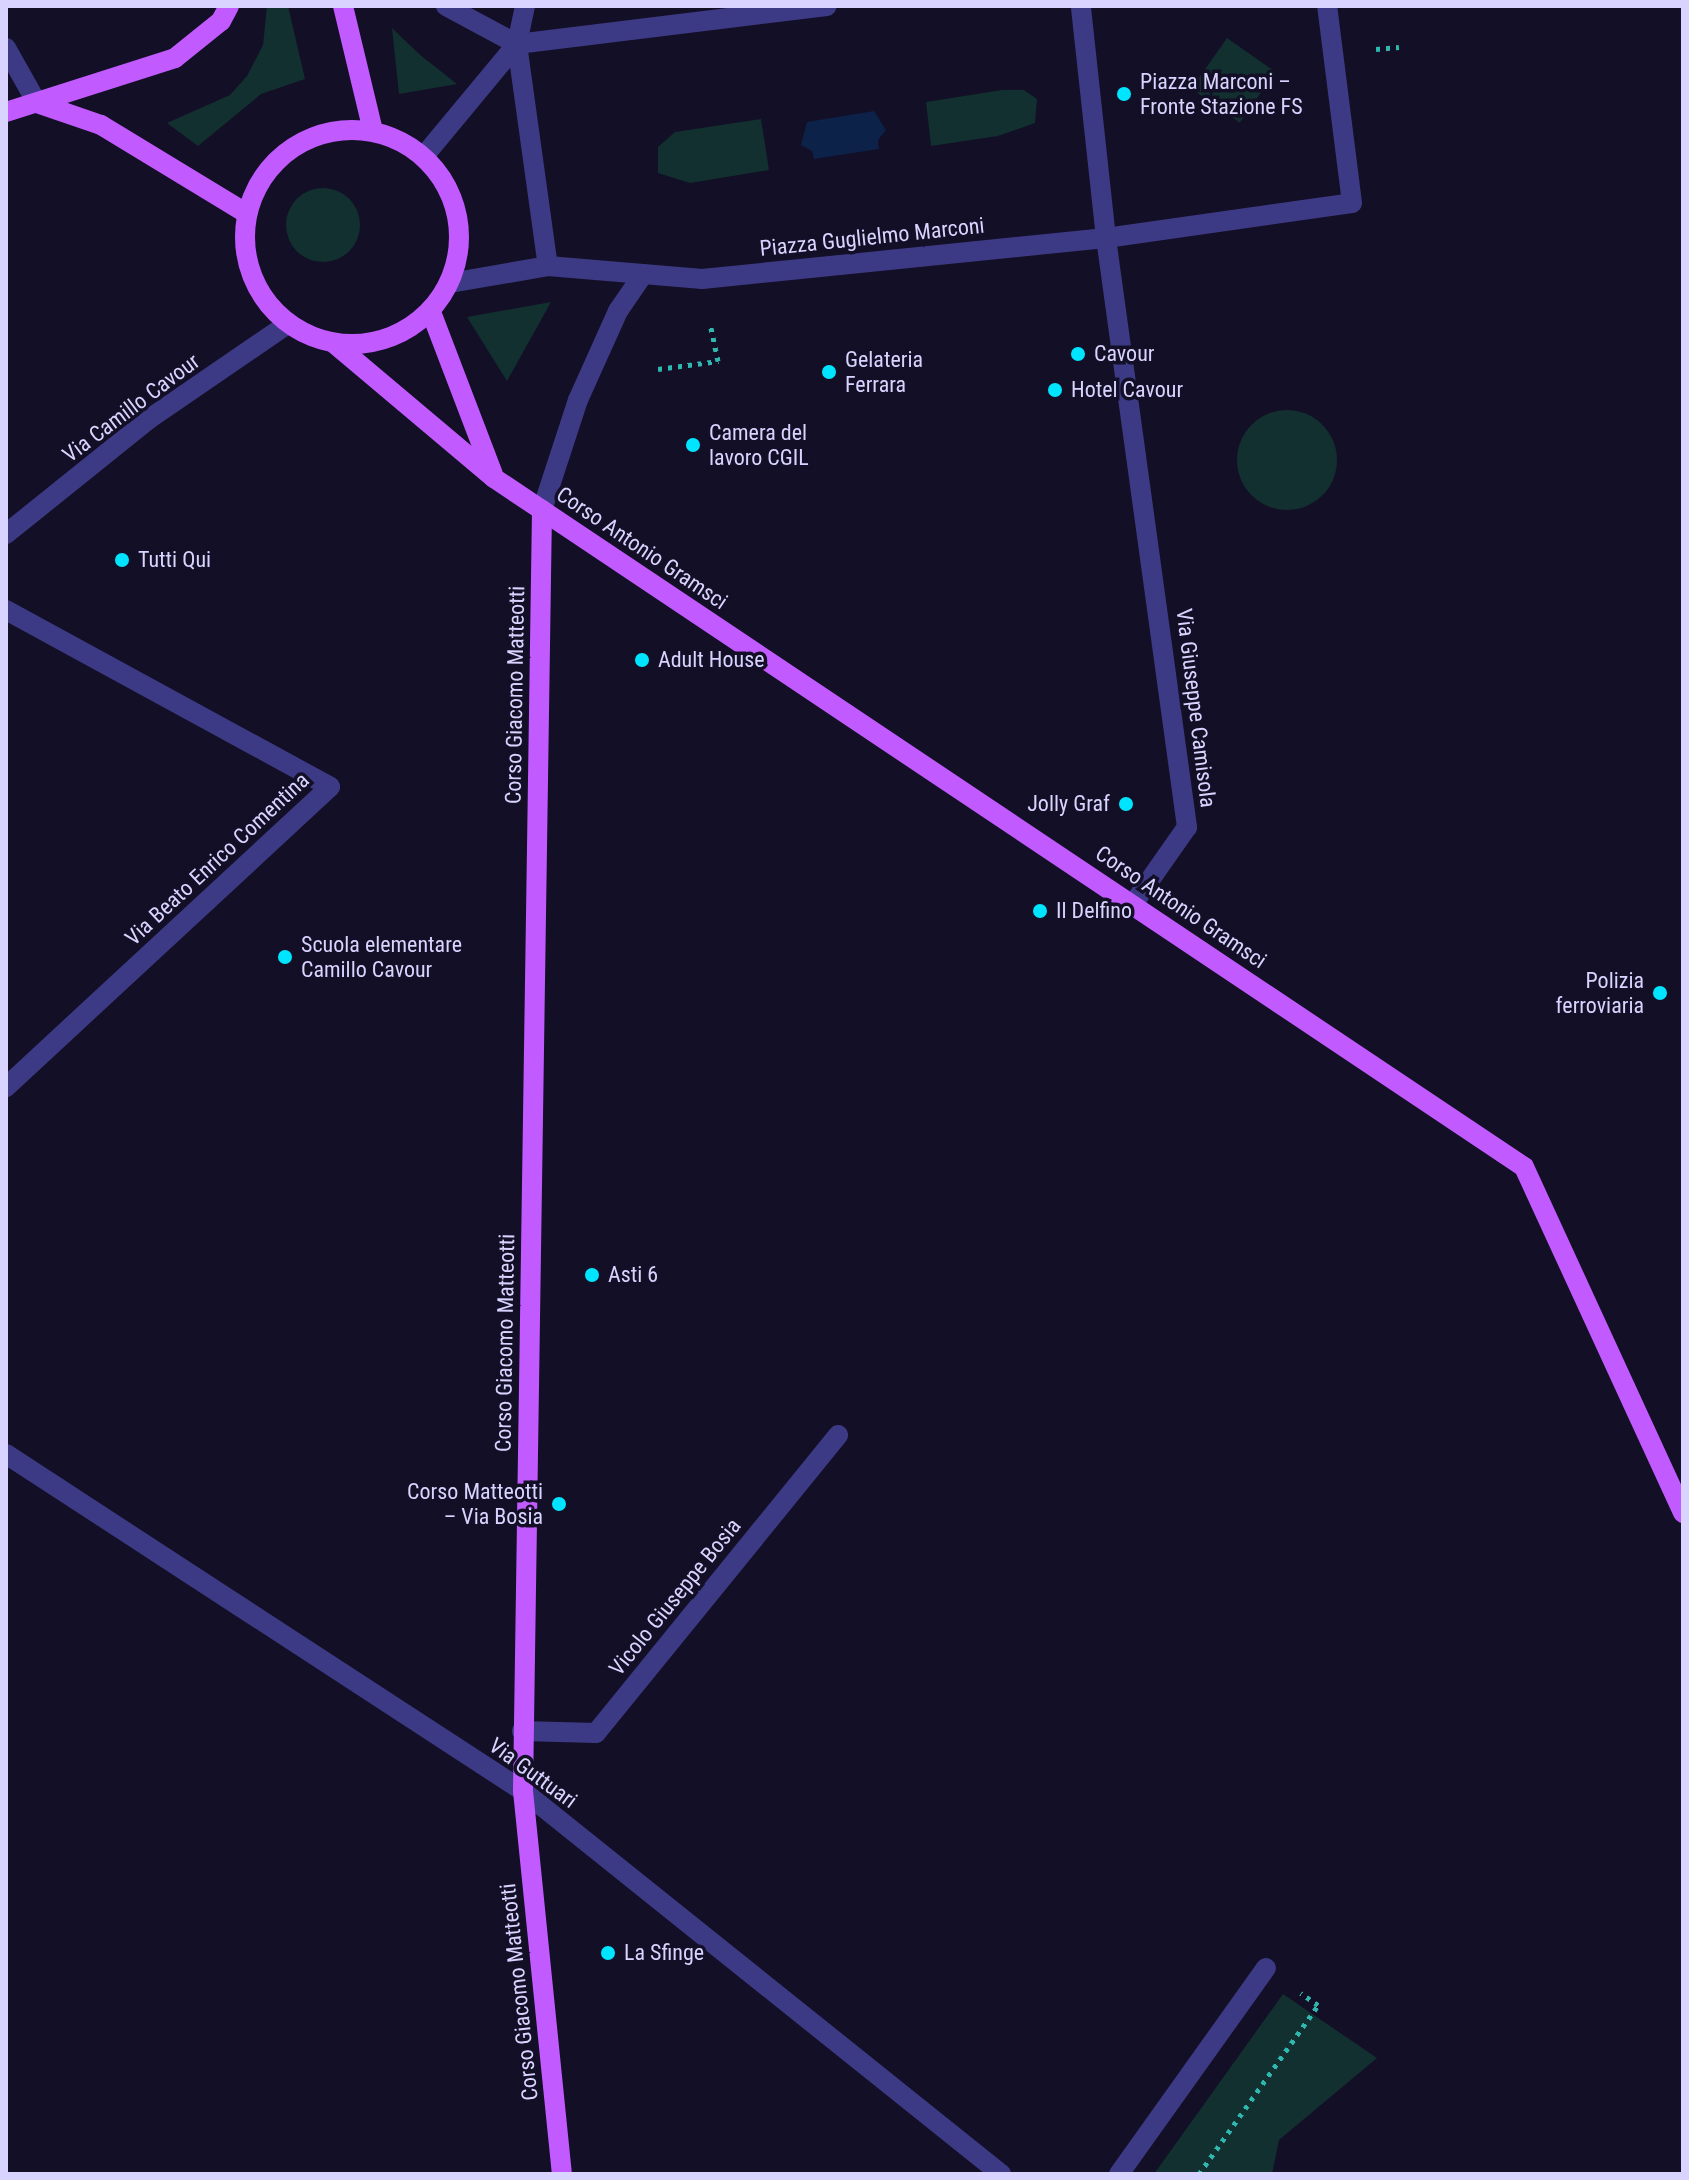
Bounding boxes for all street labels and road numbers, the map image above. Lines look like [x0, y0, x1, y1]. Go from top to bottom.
street label: Piazza Guglielmo Marconi [758, 212, 986, 262]
street label: Via Camillo Cavour [57, 348, 205, 468]
street label: Corso Antonio Gramsci [552, 481, 732, 615]
street label: Corso Giacomo Matteotti [500, 586, 530, 804]
street label: Via Giuseppe Camisola [1171, 607, 1221, 809]
street label: Via Beato Enrico Comentina [120, 767, 314, 951]
street label: Corso Antonio Gramsci [1091, 840, 1271, 974]
street label: Corso Giacomo Matteotti [490, 1234, 520, 1452]
street label: Vicolo Giuseppe Bosia [604, 1513, 746, 1681]
street label: Via Guttuari [484, 1732, 582, 1814]
street label: Corso Giacomo Matteotti [494, 1882, 544, 2102]

